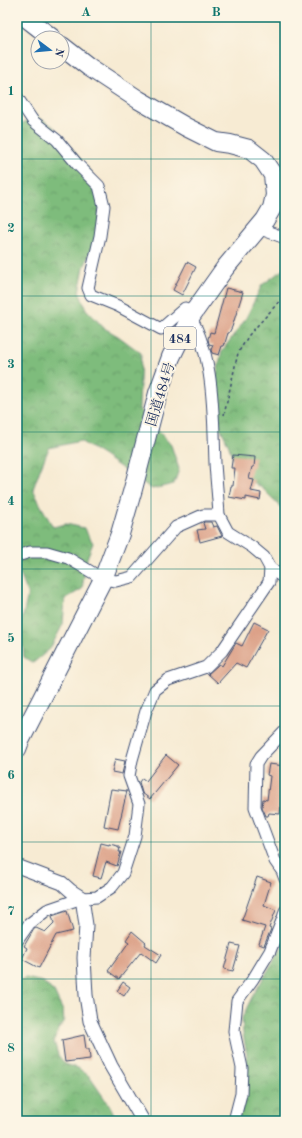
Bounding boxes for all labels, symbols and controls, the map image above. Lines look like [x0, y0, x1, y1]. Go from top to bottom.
text: A [81, 6, 91, 19]
text: B [211, 6, 221, 19]
north arrow [30, 30, 70, 70]
text: N [52, 47, 65, 58]
text: 1 [7, 85, 15, 98]
text: 2 [7, 222, 15, 235]
road number: 484 [164, 327, 196, 349]
text: 3 [7, 358, 15, 371]
street label: 国道484号 [144, 360, 177, 428]
text: 4 [7, 495, 15, 508]
text: 5 [7, 632, 15, 645]
text: 6 [7, 769, 15, 782]
text: 7 [7, 905, 15, 918]
text: 8 [7, 1042, 15, 1055]

